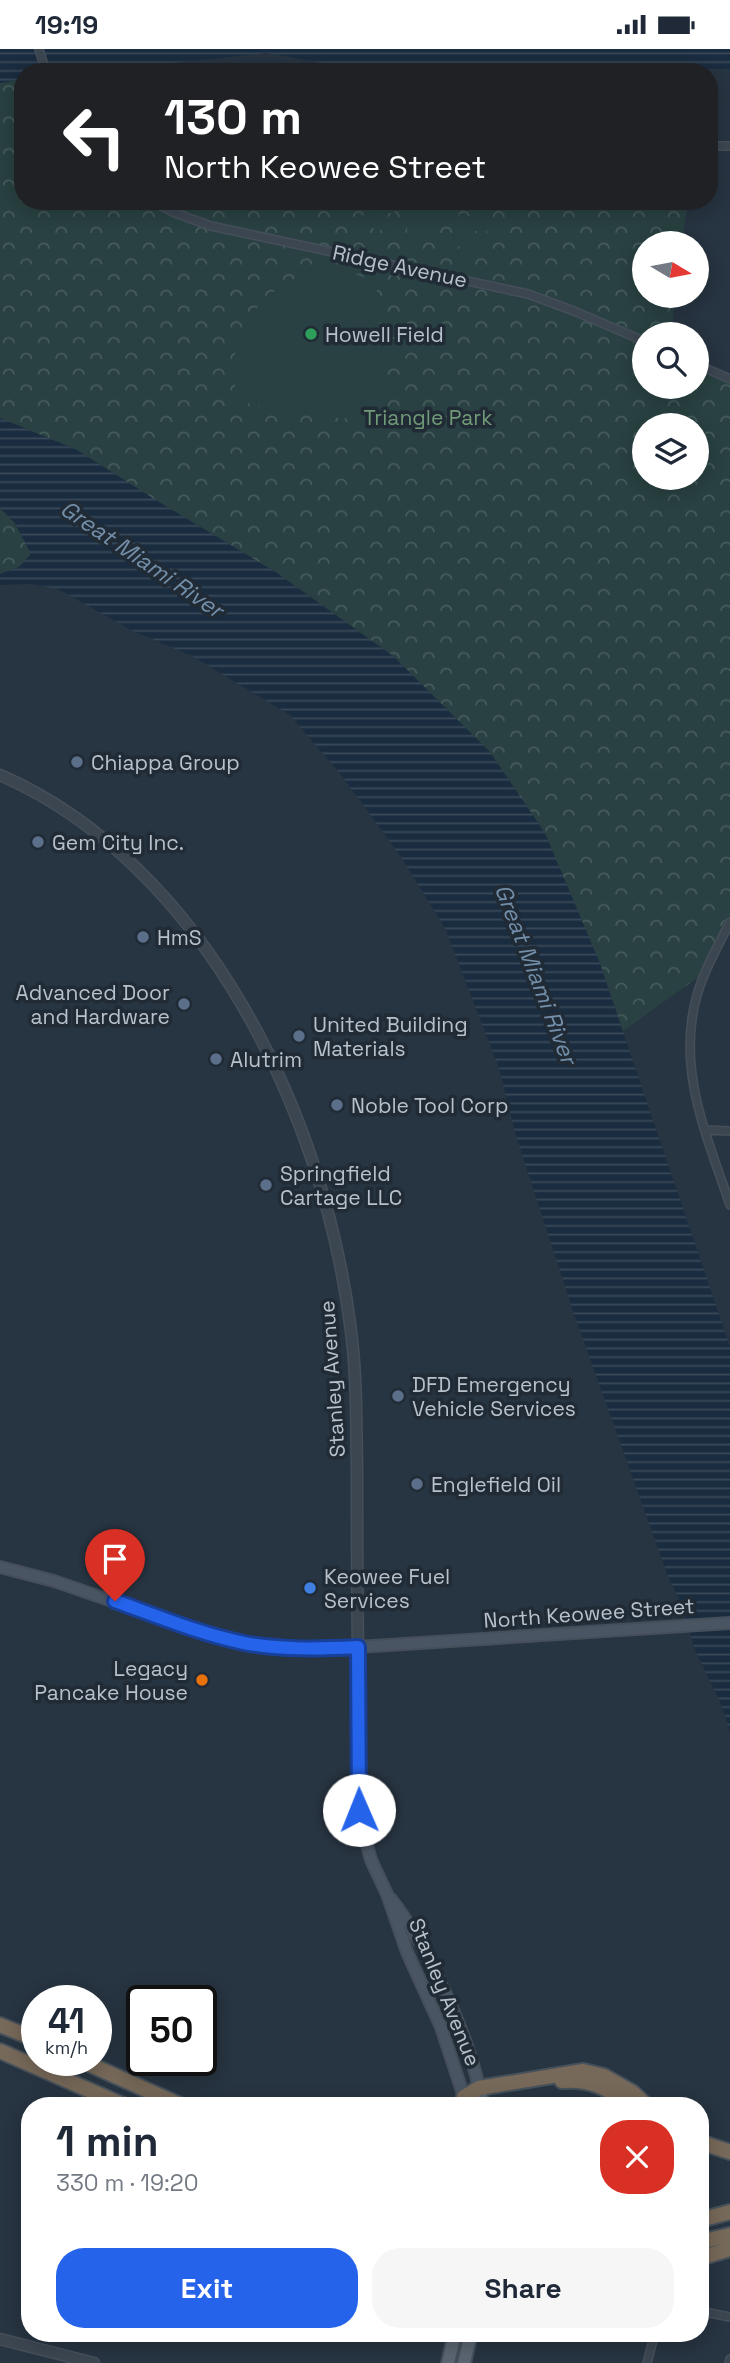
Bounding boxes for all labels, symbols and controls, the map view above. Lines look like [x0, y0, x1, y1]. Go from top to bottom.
text: 19:19 [35, 8, 98, 42]
text: 130 m [164, 86, 302, 148]
icon: left [49, 91, 140, 182]
text: North Keowee Street [164, 147, 486, 187]
north arrow [632, 231, 709, 308]
map controls [632, 231, 709, 490]
street label: Ridge Avenue [330, 239, 470, 293]
place label: Howell Field [325, 321, 444, 348]
button: search [632, 322, 709, 399]
marker: Howell Field [303, 326, 319, 342]
park label: Triangle Park [364, 404, 492, 431]
button: layers [632, 413, 709, 490]
water label: Great Miami River [55, 493, 231, 626]
place label: Chiappa Group [91, 749, 240, 776]
marker: Chiappa Group [69, 754, 85, 770]
place label: Gem City Inc. [52, 829, 184, 856]
marker: Gem City Inc. [30, 834, 46, 850]
water label: Great Miami River [488, 880, 585, 1070]
place label: HmS [157, 924, 202, 951]
marker: HmS [135, 929, 151, 945]
place label: Advanced Door and Hardware [16, 979, 170, 1030]
marker: Advanced Door and Hardware [176, 996, 192, 1012]
place label: United Building Materials [313, 1011, 468, 1062]
marker: United Building Materials [291, 1028, 307, 1044]
place label: Alutrim [230, 1046, 302, 1073]
marker: Alutrim [208, 1051, 224, 1067]
place label: Noble Tool Corp [351, 1092, 509, 1119]
marker: Noble Tool Corp [329, 1097, 345, 1113]
place label: Springfield Cartage LLC [280, 1160, 402, 1211]
marker: Springfield Cartage LLC [258, 1177, 274, 1193]
street label: Stanley Avenue [313, 1300, 351, 1458]
place label: DFD Emergency Vehicle Services [412, 1371, 576, 1422]
marker: DFD Emergency Vehicle Services [390, 1388, 406, 1404]
place label: Englefield Oil [431, 1471, 561, 1498]
marker: Englefield Oil [409, 1476, 425, 1492]
pin [85, 1529, 145, 1601]
icon: arrive [96, 1540, 134, 1578]
place label: Keowee Fuel Services [324, 1563, 450, 1614]
marker: Keowee Fuel Services [302, 1580, 318, 1596]
street label: North Keowee Street [483, 1592, 695, 1634]
place label: Legacy Pancake House [34, 1655, 188, 1706]
marker: Legacy Pancake House [194, 1672, 210, 1688]
position arrow [322, 1773, 396, 1847]
street label: Stanley Avenue [403, 1914, 487, 2070]
speed limit sign: 50 [126, 1985, 217, 2076]
text: 41 [48, 1999, 85, 2043]
text: km/h [45, 2036, 88, 2059]
text: 1 min [56, 2115, 159, 2168]
button: close [600, 2120, 674, 2194]
text: 330 m · 19:20 [56, 2168, 198, 2198]
button: Exit [56, 2248, 358, 2328]
button: Share [372, 2248, 674, 2328]

